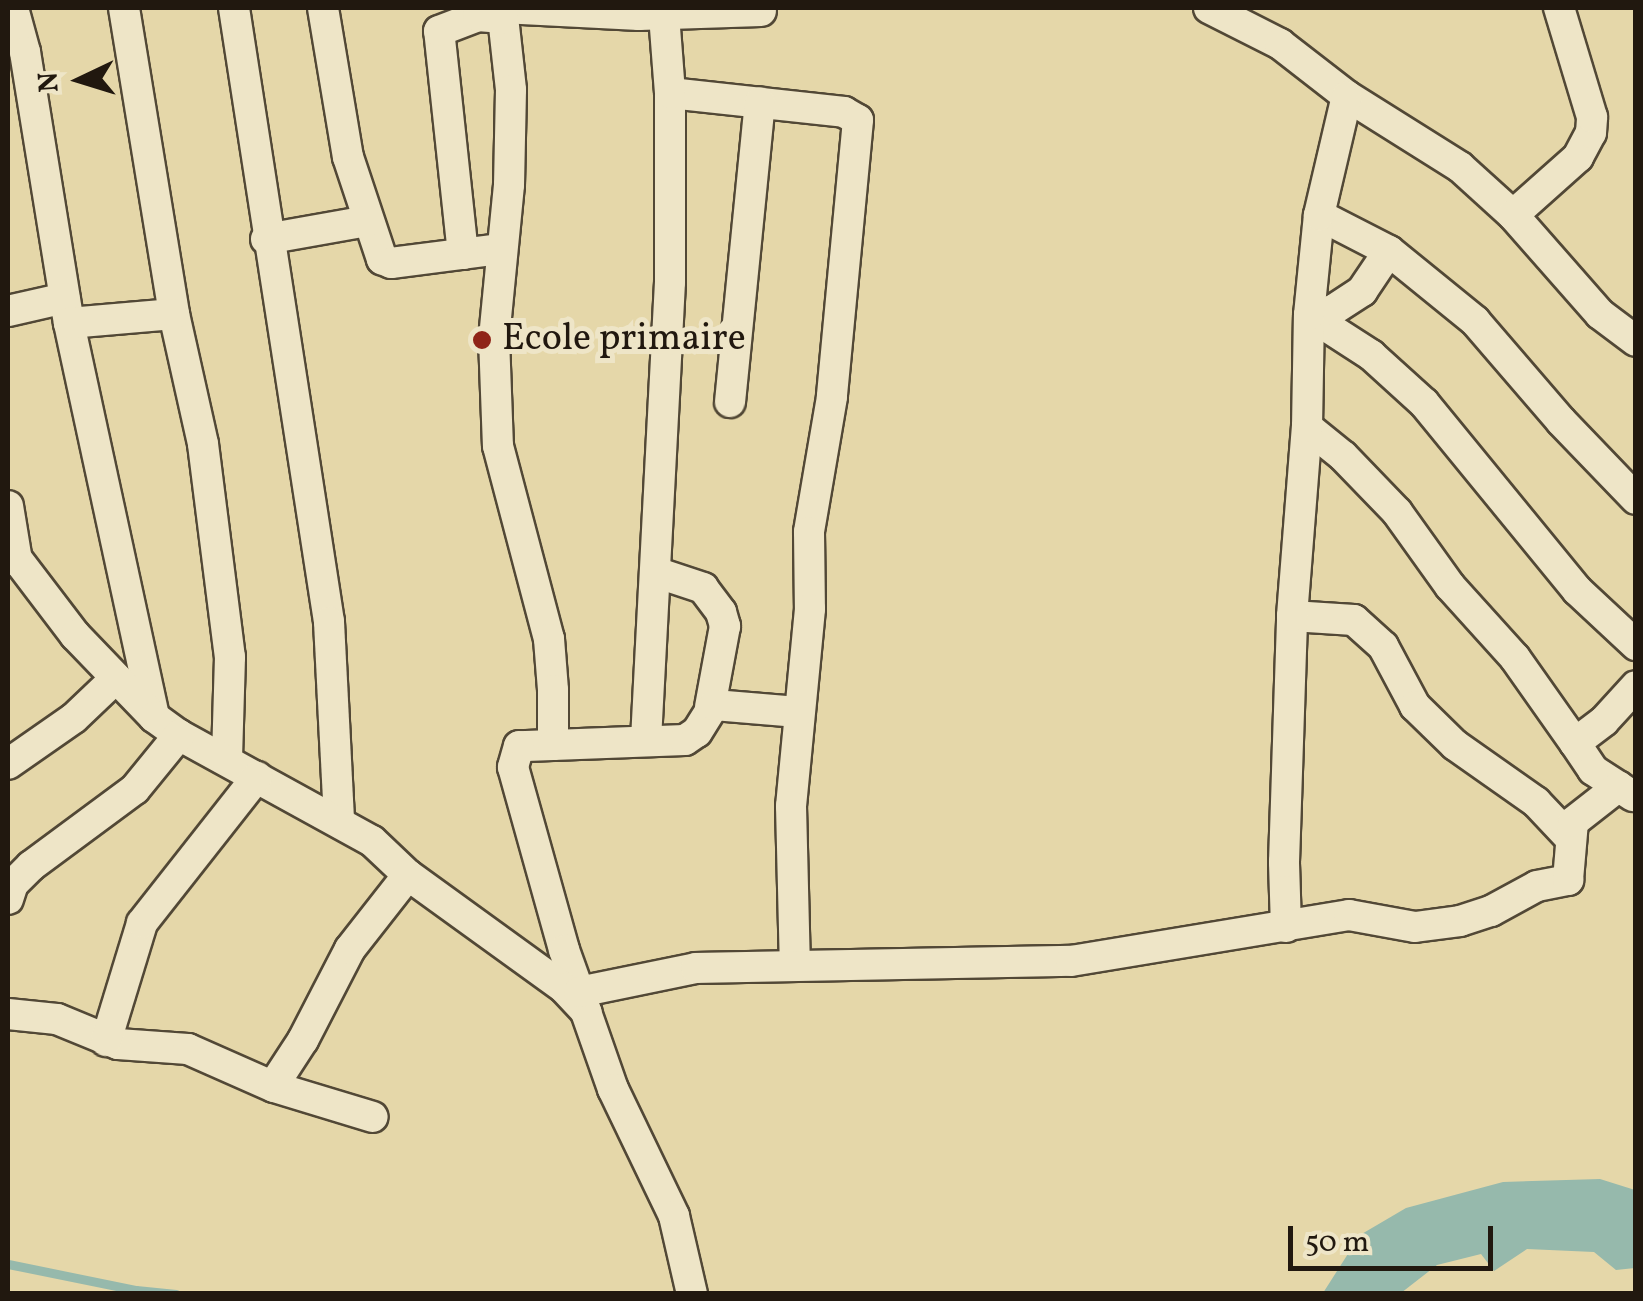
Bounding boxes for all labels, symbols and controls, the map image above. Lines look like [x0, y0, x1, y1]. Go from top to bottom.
north arrow [30, 30, 130, 130]
text: N [29, 71, 70, 94]
place label: Ecole primaire [502, 317, 746, 363]
marker: Ecole primaire [471, 329, 493, 351]
scale bar [1293, 1206, 1498, 1268]
text: 50 m [1305, 1222, 1369, 1264]

